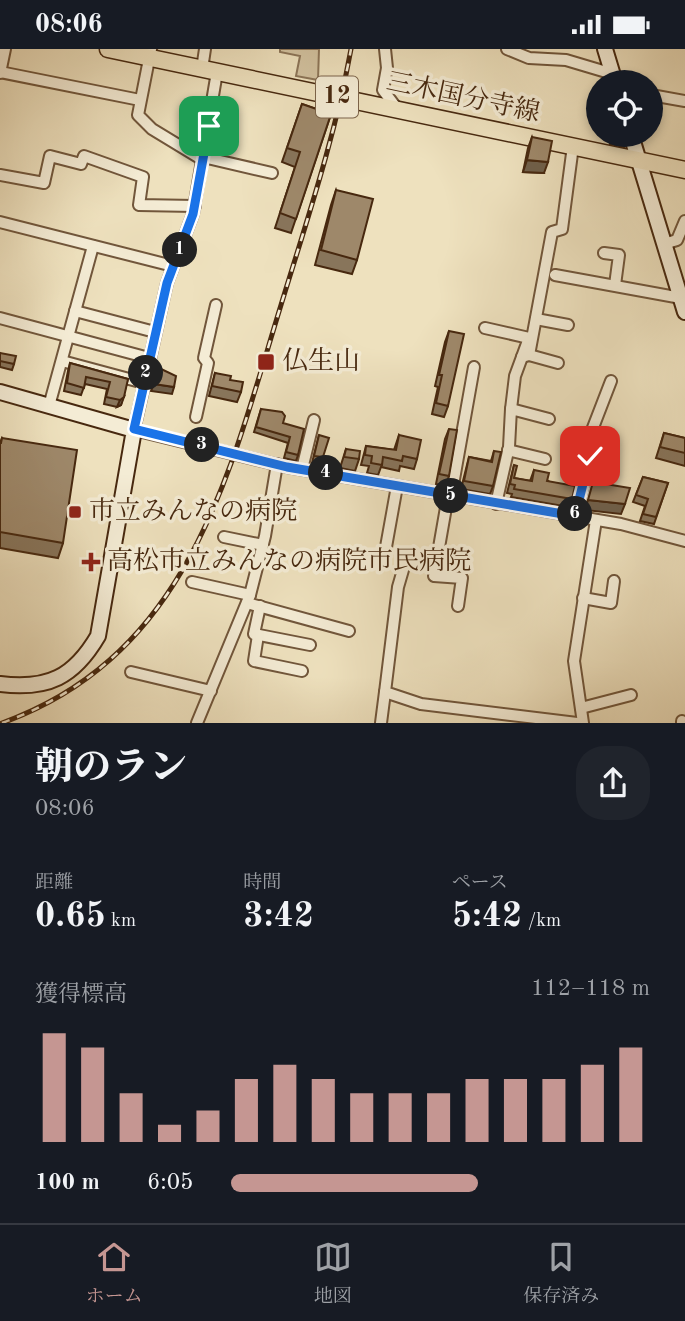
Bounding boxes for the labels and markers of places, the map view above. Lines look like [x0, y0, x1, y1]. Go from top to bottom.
pin [179, 96, 239, 156]
pin: 1 [162, 233, 198, 267]
place label: 仏生山 [282, 347, 360, 375]
marker: 仏生山 [256, 352, 276, 372]
pin: 2 [128, 355, 164, 391]
pin [560, 426, 620, 486]
pin: 3 [184, 427, 220, 463]
pin: 4 [308, 455, 344, 491]
pin: 5 [434, 479, 468, 513]
place label: 市立みんなの病院 [89, 497, 297, 525]
pin: 6 [558, 497, 592, 531]
marker: 市立みんなの病院 [67, 504, 83, 520]
place label: 高松市立みんなの病院市民病院 [107, 547, 471, 575]
marker: 高松市立みんなの病院市民病院 [81, 552, 101, 572]

